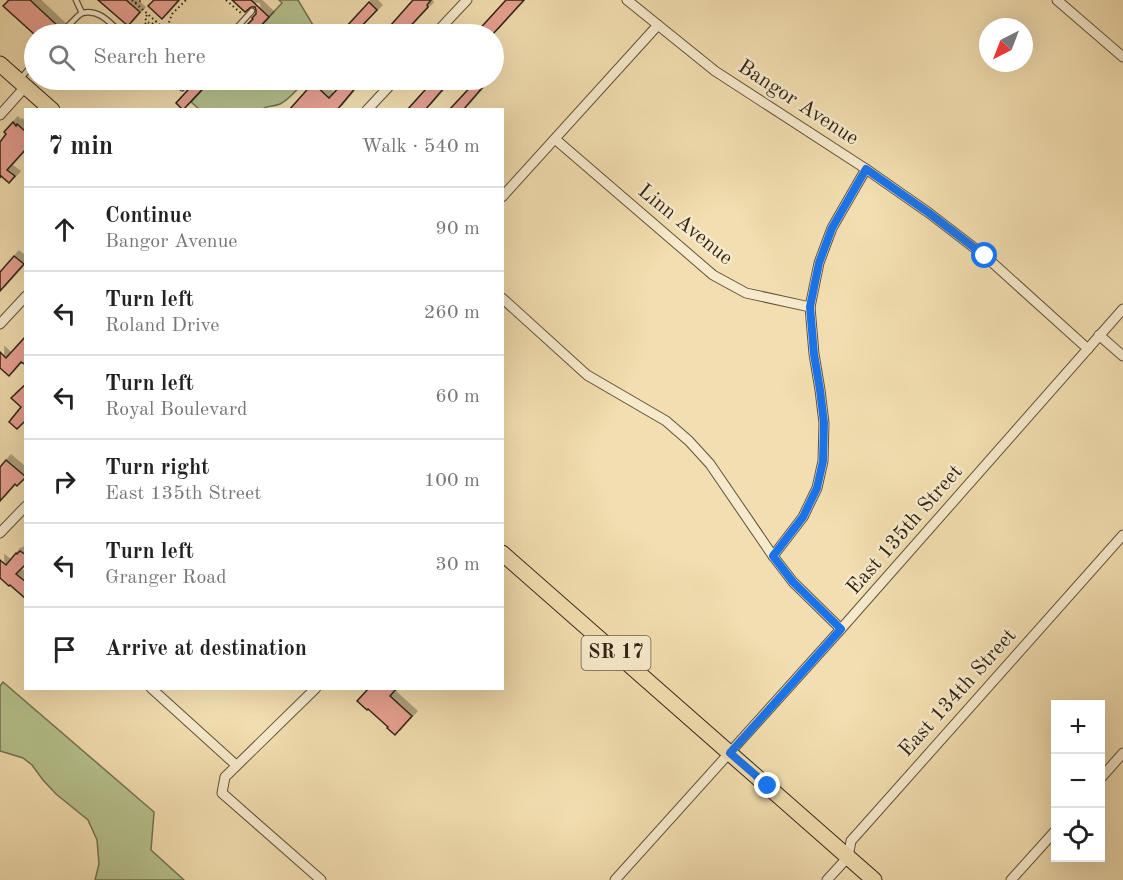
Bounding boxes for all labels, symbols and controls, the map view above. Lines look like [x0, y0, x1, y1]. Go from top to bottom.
north arrow [979, 18, 1033, 72]
search box [24, 24, 504, 90]
icon: search [45, 41, 78, 74]
text: Search here [93, 46, 206, 68]
street label: Bangor Avenue [734, 56, 862, 150]
text: 7 min [48, 134, 113, 160]
text: Walk · 540 m [361, 137, 480, 157]
street label: Linn Avenue [634, 181, 736, 269]
text: Continue [105, 205, 192, 227]
icon: ahead [48, 213, 81, 246]
text: 90 m [435, 219, 480, 239]
text: Bangor Avenue [105, 232, 238, 252]
route start [971, 242, 997, 268]
text: Turn left [105, 289, 194, 311]
icon: left [48, 297, 81, 330]
text: 260 m [424, 303, 480, 323]
text: Roland Drive [105, 316, 219, 336]
text: Turn left [105, 373, 194, 395]
icon: left [48, 381, 81, 414]
text: 60 m [435, 387, 480, 407]
text: Royal Boulevard [105, 400, 248, 420]
text: Turn right [105, 457, 209, 479]
street label: East 135th Street [843, 461, 967, 599]
icon: right [48, 465, 81, 498]
text: 100 m [424, 471, 480, 491]
text: East 135th Street [105, 484, 261, 504]
text: Turn left [105, 541, 194, 563]
icon: left [48, 549, 81, 582]
text: 30 m [435, 555, 480, 575]
text: Granger Road [105, 568, 227, 588]
street label: East 134th Street [895, 625, 1021, 761]
icon: arrive [48, 633, 81, 666]
road number: SR 17 [582, 636, 650, 670]
text: Arrive at destination [105, 638, 307, 660]
map controls [1051, 700, 1105, 862]
button: + [1051, 700, 1105, 754]
button: − [1051, 754, 1105, 808]
route end [754, 772, 780, 798]
button: locate [1051, 808, 1105, 862]

